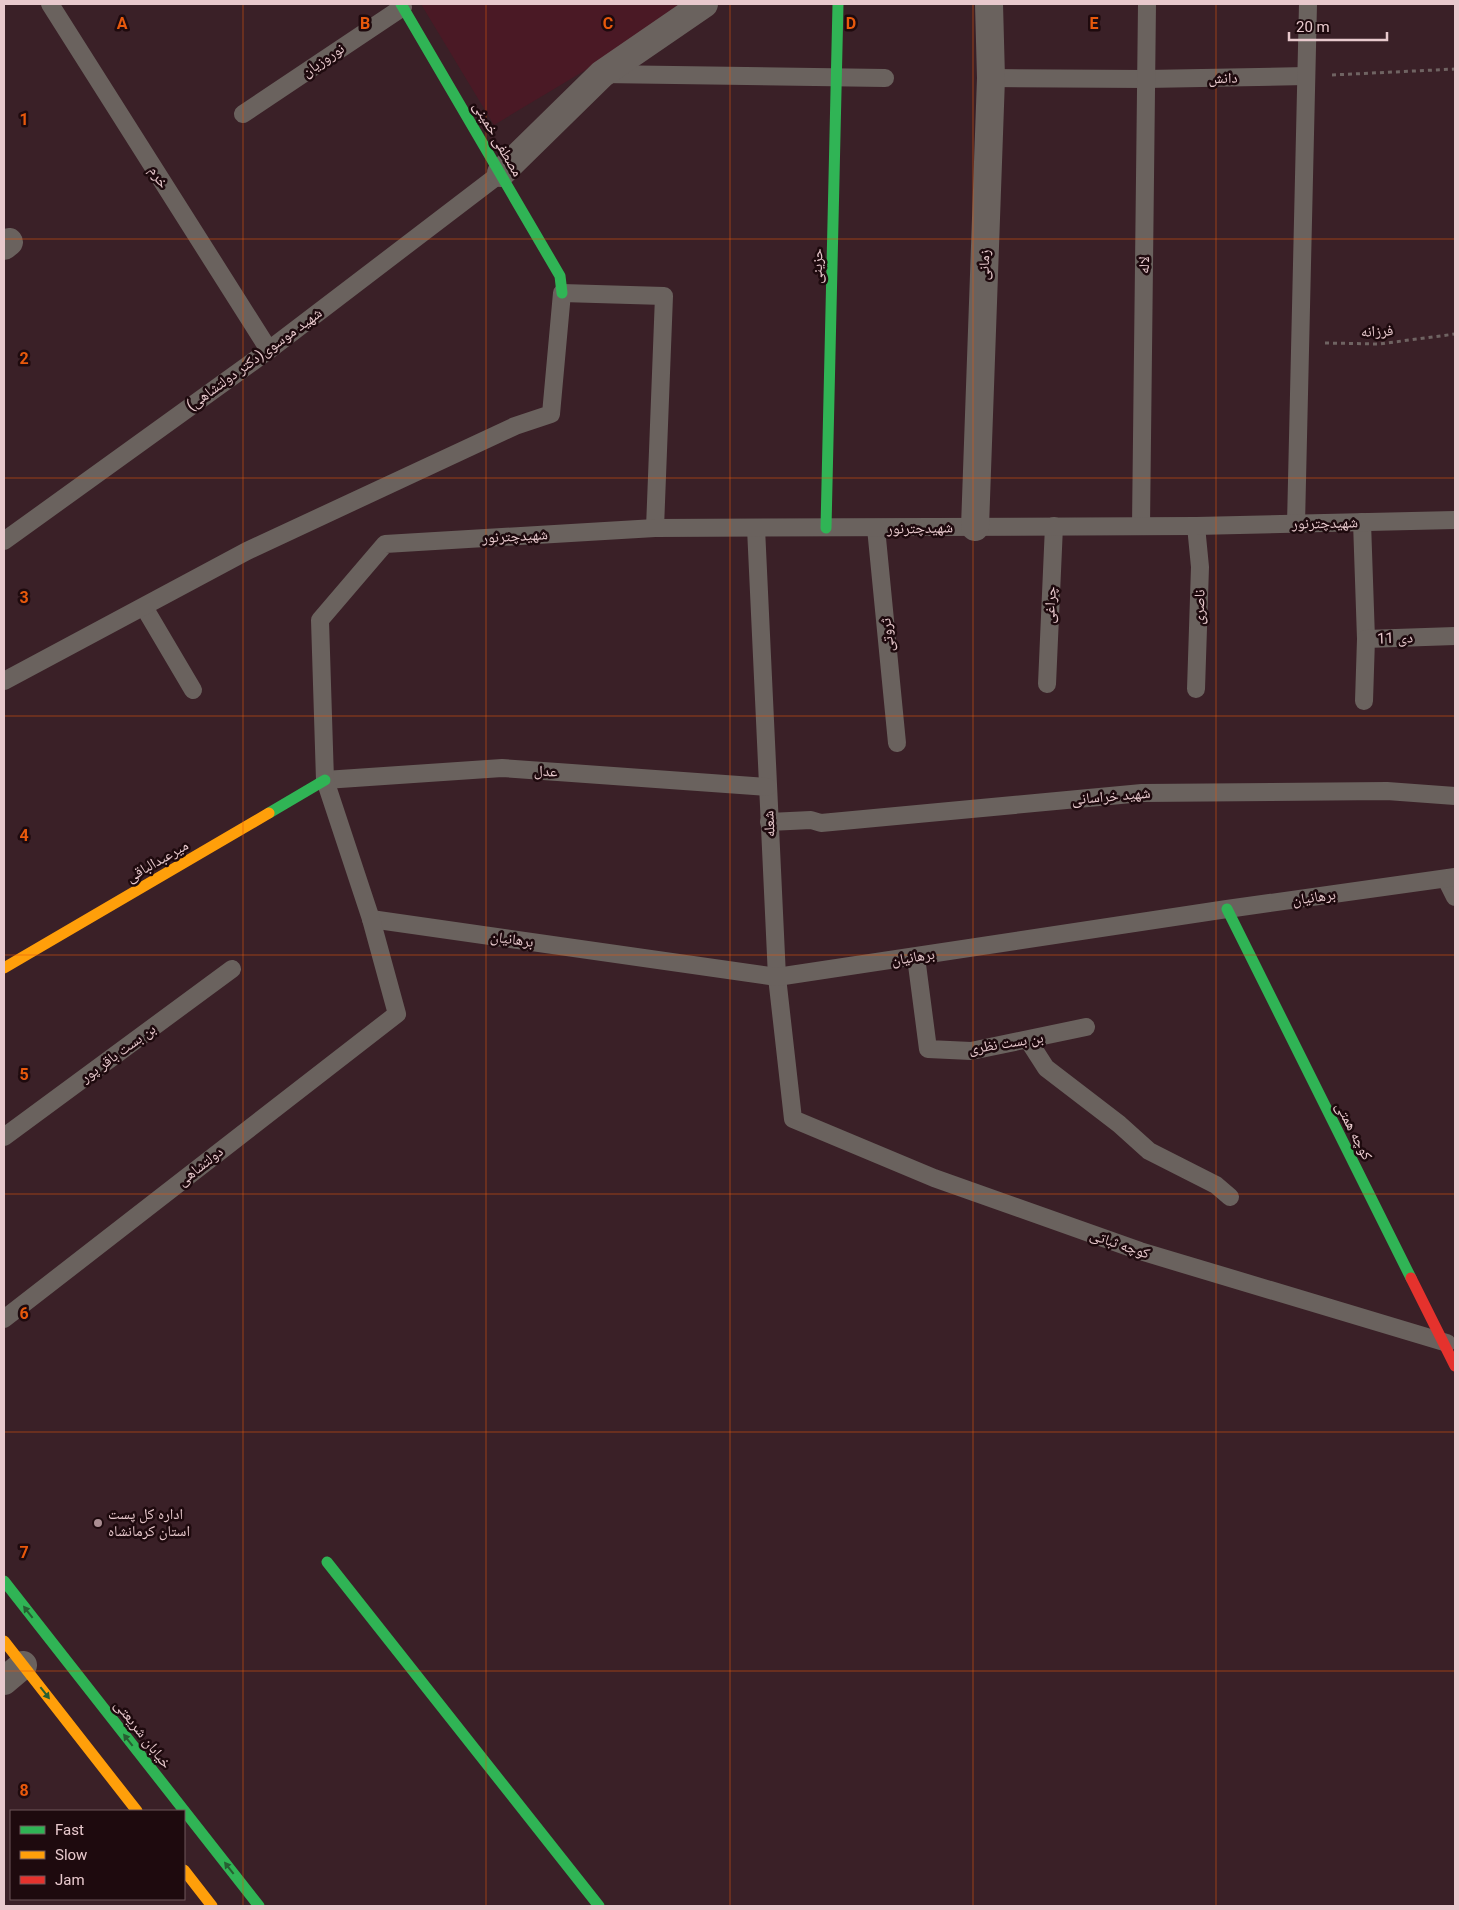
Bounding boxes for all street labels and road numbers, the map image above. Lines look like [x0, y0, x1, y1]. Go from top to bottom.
street label: نوروزیان [298, 39, 348, 82]
street label: دانش [1208, 69, 1238, 88]
street label: مصطفی خمینی [468, 98, 527, 180]
street label: خرم [144, 163, 173, 192]
street label: حزینی [808, 248, 827, 284]
street label: زمانی [974, 249, 995, 281]
street label: لاله [1135, 256, 1153, 274]
street label: شهید موسوی(دکتر دولتشاهی) [183, 304, 326, 415]
street label: فرزانه [1360, 321, 1394, 341]
street label: شهیدچترنور [1291, 513, 1358, 533]
street label: شهیدچترنور [886, 518, 953, 538]
street label: شهیدچترنور [481, 525, 549, 547]
street label: چراغی [1040, 586, 1061, 624]
street label: ناصری [1189, 589, 1210, 625]
street label: ثروتی [876, 617, 899, 653]
street label: 11 دی [1377, 628, 1413, 649]
street label: عدل [534, 761, 559, 782]
street label: شهید خراسانی [1071, 784, 1151, 809]
street label: شعله [759, 810, 779, 838]
street label: میرعبدالباقی [123, 836, 192, 887]
street label: برهانیان [1291, 885, 1337, 910]
street label: برهانیان [489, 927, 535, 952]
street label: برهانیان [890, 945, 936, 970]
street label: بن بست باقر پور [76, 1020, 160, 1088]
street label: بن بست نظری [967, 1028, 1045, 1059]
street label: کوچه همتی [1331, 1099, 1376, 1164]
street label: دولتشاهی [173, 1142, 227, 1190]
street label: کوچه ثباتی [1087, 1225, 1152, 1264]
street label: خیابان شریعتی [110, 1696, 176, 1773]

